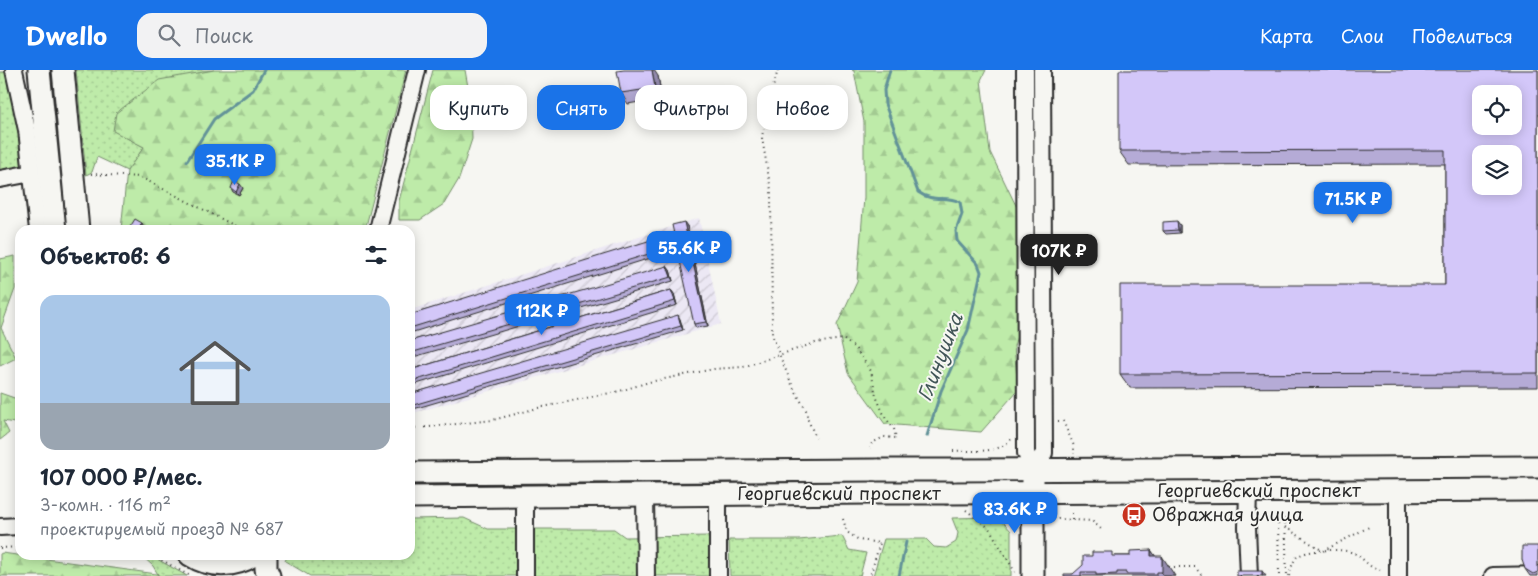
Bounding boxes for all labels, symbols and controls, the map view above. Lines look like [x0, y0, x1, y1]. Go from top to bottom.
search box [137, 13, 487, 58]
text: Dwello [25, 17, 107, 53]
icon: search [155, 21, 183, 49]
text: Поиск [195, 21, 253, 49]
text: Карта [1260, 22, 1313, 49]
text: Слои [1341, 22, 1384, 49]
text: Поделиться [1412, 22, 1513, 49]
chip: Купить [430, 85, 527, 130]
chip: Снять [537, 85, 625, 130]
chip: Фильтры [635, 85, 747, 130]
chip: Новое [757, 85, 848, 130]
map controls [1472, 85, 1522, 195]
button: locate [1472, 85, 1522, 135]
pin: 35.1K ₽ [189, 144, 281, 186]
button: layers [1472, 145, 1522, 195]
text: 35.1K ₽ [206, 148, 264, 172]
pin: 71.5K ₽ [1307, 182, 1399, 224]
text: 71.5K ₽ [1325, 186, 1381, 210]
pin: 55.6K ₽ [643, 230, 735, 273]
pin: 107K ₽ [1018, 234, 1100, 276]
text: 55.6K ₽ [657, 235, 721, 259]
text: 107K ₽ [1032, 238, 1086, 262]
text: Объектов: 6 [40, 239, 171, 271]
icon: filters [362, 241, 390, 269]
pin: 112K ₽ [501, 294, 583, 336]
text: 112K ₽ [516, 298, 568, 322]
water label: Глинушка [910, 308, 969, 405]
icon: home [170, 328, 260, 418]
text: 107 000 ₽/мес. [40, 460, 203, 492]
street label: Георгиевский проспект [1157, 476, 1361, 503]
street label: Георгиевский проспект [737, 479, 941, 506]
text: 3-комн. · 116 m² [40, 492, 171, 516]
pin: 83.6K ₽ [969, 492, 1061, 534]
text: 83.6K ₽ [983, 496, 1047, 520]
place label: Овражная улица [1152, 500, 1304, 527]
bus stop icon: Овражная улица [1121, 502, 1147, 528]
text: проектируемый проезд № 687 [40, 516, 283, 540]

